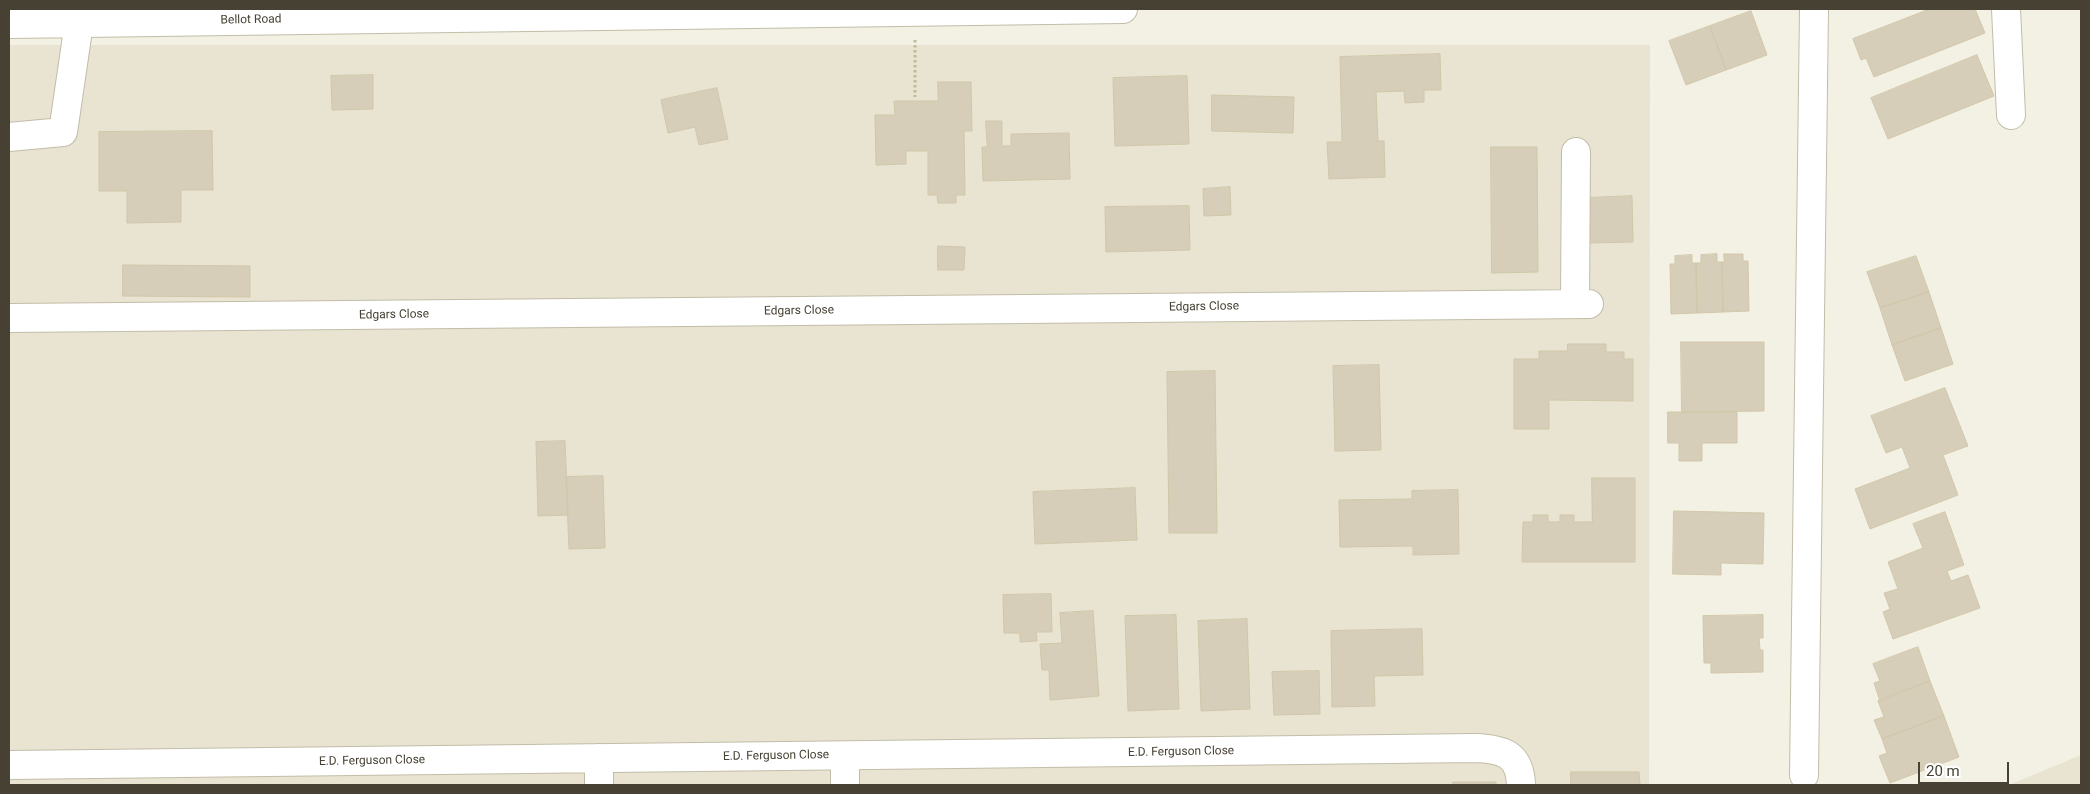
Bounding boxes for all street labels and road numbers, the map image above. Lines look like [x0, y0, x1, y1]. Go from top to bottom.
street label: Bellot Road [220, 12, 282, 28]
street label: Edgars Close [1169, 299, 1239, 315]
street label: Edgars Close [764, 303, 834, 319]
street label: Edgars Close [359, 307, 429, 323]
street label: E.D. Ferguson Close [1128, 744, 1234, 760]
street label: E.D. Ferguson Close [723, 748, 829, 764]
street label: E.D. Ferguson Close [319, 753, 425, 769]

